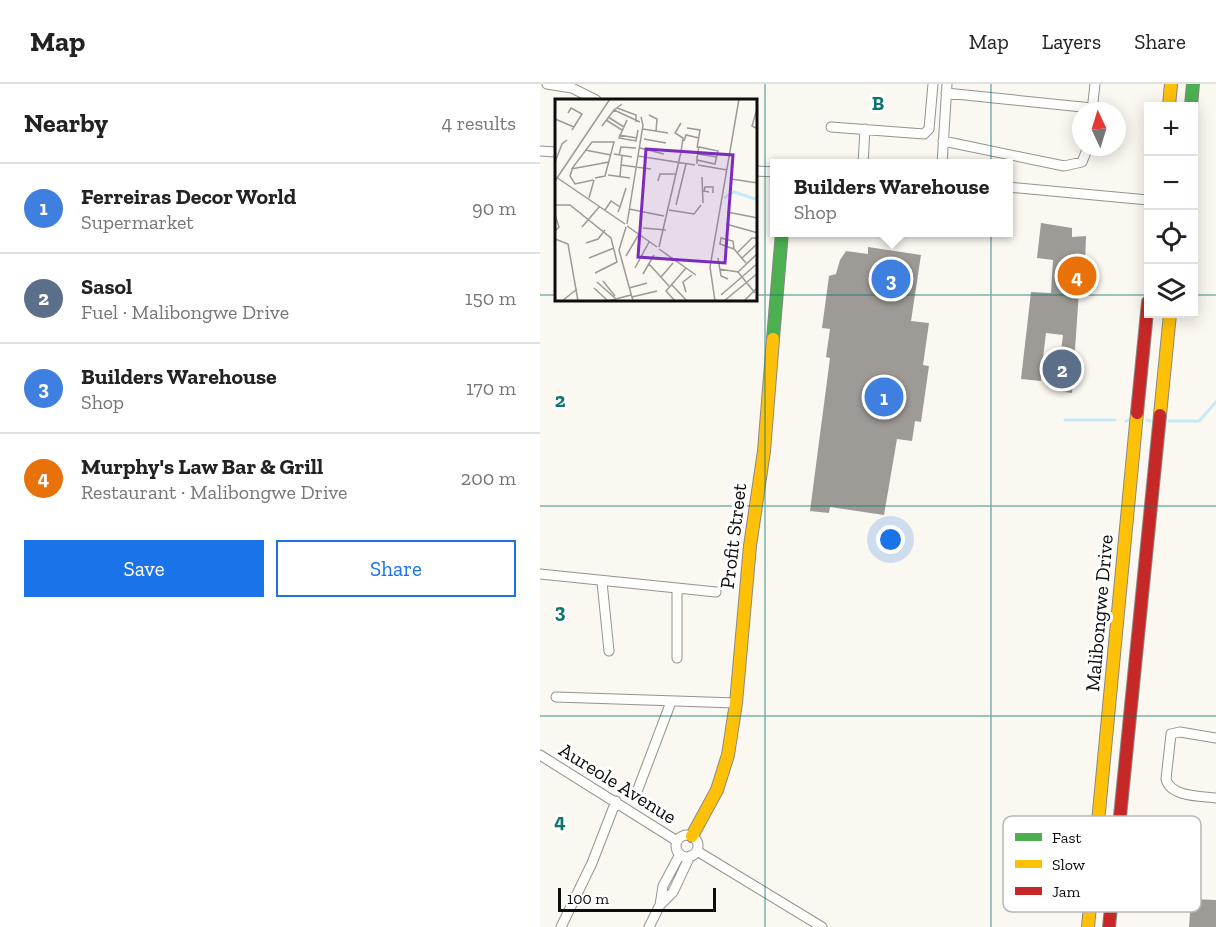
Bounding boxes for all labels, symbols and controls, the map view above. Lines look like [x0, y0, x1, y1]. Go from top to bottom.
text: Map [30, 25, 85, 58]
text: Map [969, 29, 1009, 54]
text: Layers [1042, 29, 1101, 54]
text: Share [1134, 29, 1186, 54]
text: B [872, 91, 884, 115]
inset map [555, 99, 758, 302]
north arrow [1072, 102, 1126, 156]
map controls [1144, 102, 1198, 318]
button: + [1144, 102, 1198, 156]
text: Nearby [24, 107, 108, 139]
text: 4 results [441, 111, 516, 135]
button: − [1144, 156, 1198, 210]
popup [770, 159, 1013, 237]
text: Builders Warehouse [794, 173, 989, 200]
text: Ferreiras Decor World [81, 183, 296, 210]
text: 1 [39, 196, 48, 220]
text: 90 m [472, 196, 516, 220]
text: Shop [794, 200, 837, 224]
text: Supermarket [81, 210, 194, 234]
button: locate [1144, 210, 1198, 264]
pin: 4 [1058, 254, 1096, 298]
pin: 3 [872, 256, 910, 302]
button: layers [1144, 264, 1198, 318]
text: Sasol [81, 273, 132, 300]
text: 2 [38, 286, 49, 310]
text: 150 m [465, 286, 516, 310]
text: Fuel · Malibongwe Drive [81, 300, 289, 324]
pin: 2 [1042, 346, 1082, 392]
text: Builders Warehouse [81, 363, 277, 390]
pin: 1 [864, 374, 904, 420]
text: 3 [38, 376, 49, 400]
text: 170 m [466, 376, 516, 400]
text: 2 [555, 388, 566, 412]
text: Shop [81, 390, 124, 414]
text: Murphy's Law Bar & Grill [81, 453, 323, 480]
text: 4 [38, 466, 49, 490]
text: 200 m [461, 466, 516, 490]
text: Restaurant · Malibongwe Drive [81, 480, 347, 504]
street label: Profit Street [715, 481, 751, 590]
your location [876, 525, 905, 554]
street label: Malibongwe Drive [1080, 534, 1118, 692]
button: Save [24, 540, 264, 597]
button: Share [276, 540, 516, 597]
text: 3 [555, 599, 566, 623]
street label: Aureole Avenue [555, 737, 681, 829]
text: 4 [554, 809, 566, 833]
legend [1003, 816, 1201, 912]
text: Fast [1052, 828, 1081, 847]
text: Slow [1052, 855, 1086, 874]
text: Jam [1052, 882, 1081, 901]
scale bar [558, 885, 716, 912]
text: 100 m [567, 889, 609, 908]

